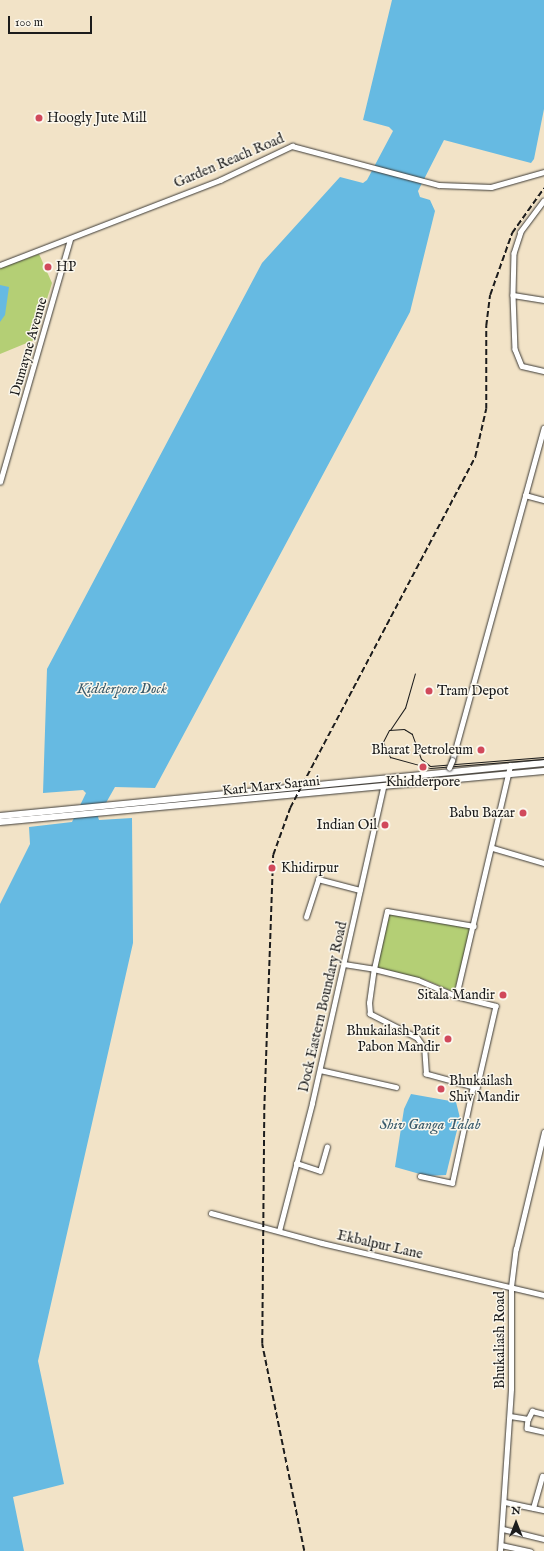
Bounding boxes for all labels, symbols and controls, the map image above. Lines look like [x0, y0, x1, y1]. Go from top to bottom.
scale bar [10, 8, 94, 34]
text: 100 m [15, 15, 43, 30]
place label: Hoogly Jute Mill [47, 110, 147, 126]
marker: Hoogly Jute Mill [34, 113, 44, 123]
street label: Garden Reach Road [171, 130, 287, 192]
place label: HP [56, 259, 76, 275]
marker: HP [43, 262, 53, 272]
street label: Dumayne Avenue [7, 296, 51, 398]
water label: Kidderpore Dock [77, 680, 167, 698]
place label: Tram Depot [437, 683, 509, 699]
marker: Tram Depot [424, 686, 434, 696]
place label: Bharat Petroleum [371, 742, 473, 758]
marker: Bharat Petroleum [476, 745, 486, 755]
marker: Khidderpore [418, 762, 428, 772]
street label: Karl Marx Sarani [221, 773, 321, 799]
place label: Khidderpore [386, 774, 460, 790]
place label: Babu Bazar [449, 805, 515, 821]
marker: Babu Bazar [518, 808, 528, 818]
place label: Indian Oil [317, 817, 377, 833]
marker: Indian Oil [380, 820, 390, 830]
place label: Khidirpur [281, 860, 339, 876]
marker: Khidirpur [266, 862, 278, 874]
street label: Dock Eastern Boundary Road [295, 920, 351, 1094]
place label: Sitala Mandir [417, 987, 495, 1003]
marker: Sitala Mandir [498, 990, 508, 1000]
place label: Bhukailash Patit Pabon Mandir [346, 1023, 440, 1056]
marker: Bhukailash Patit Pabon Mandir [443, 1034, 453, 1044]
place label: Bhukailash Shiv Mandir [449, 1073, 520, 1106]
marker: Bhukailash Shiv Mandir [436, 1084, 446, 1094]
water label: Shiv Ganga Talab [379, 1116, 481, 1134]
street label: Ekbalpur Lane [336, 1227, 424, 1263]
street label: Bhukaliash Road [492, 1291, 508, 1389]
north arrow [496, 1503, 536, 1543]
text: N [511, 1504, 521, 1518]

